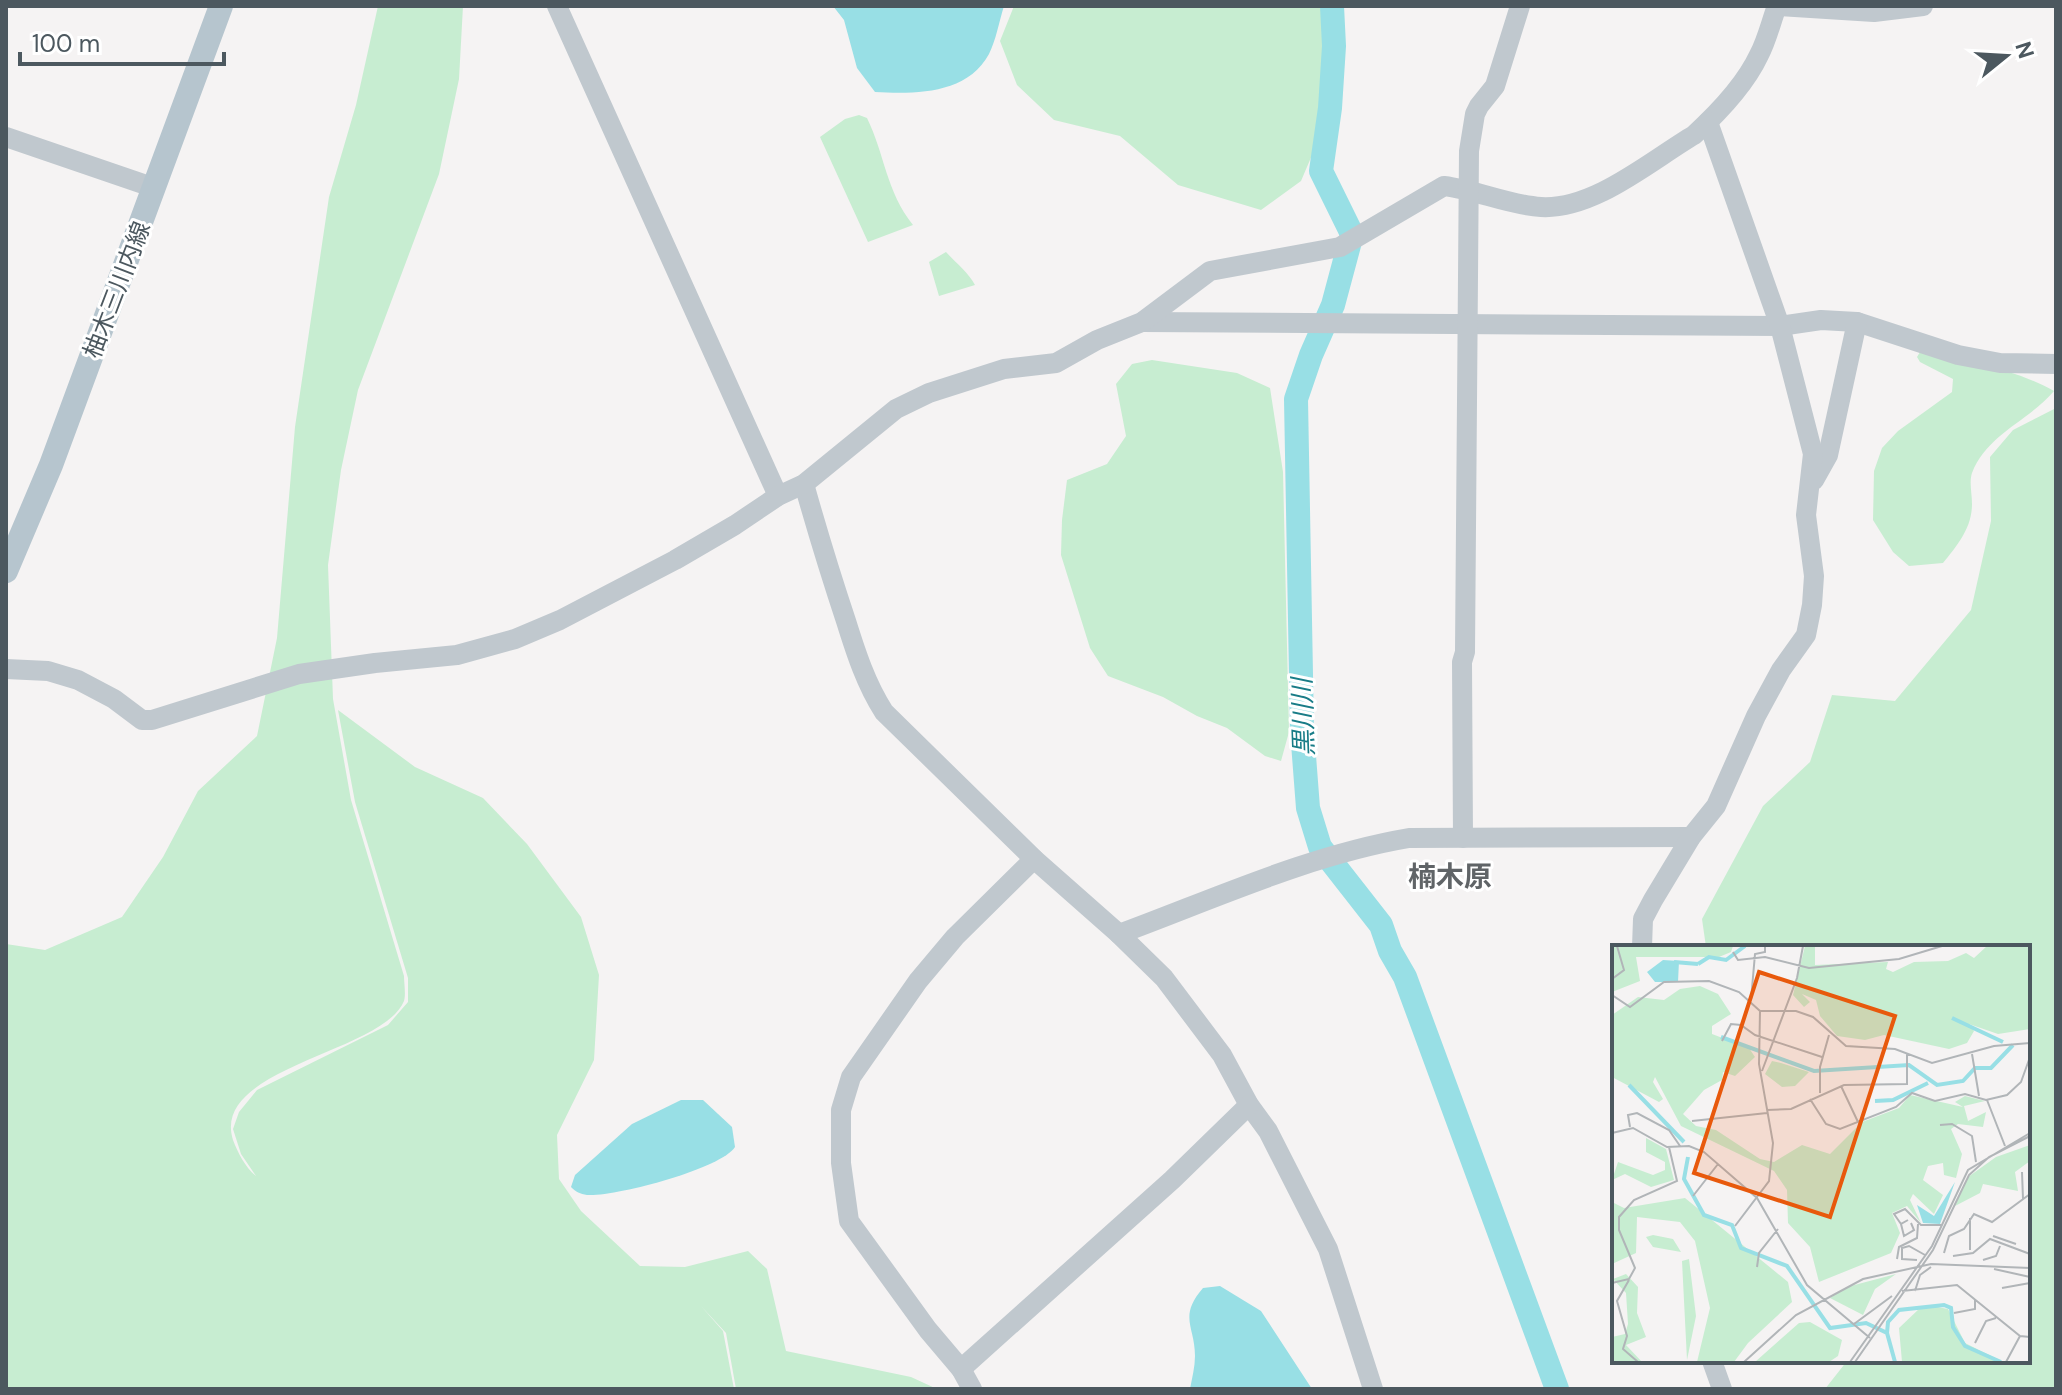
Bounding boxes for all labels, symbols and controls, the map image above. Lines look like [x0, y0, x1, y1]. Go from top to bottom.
scale bar [20, 16, 224, 66]
north arrow [1966, 16, 2046, 96]
text: 100 m [32, 28, 100, 59]
text: N [2008, 38, 2041, 62]
street label: 柚木三川内線 [76, 217, 157, 363]
water label: 黒川川 [1285, 674, 1321, 757]
district label: 楠木原 [1408, 858, 1492, 895]
inset map [1612, 945, 2030, 1363]

